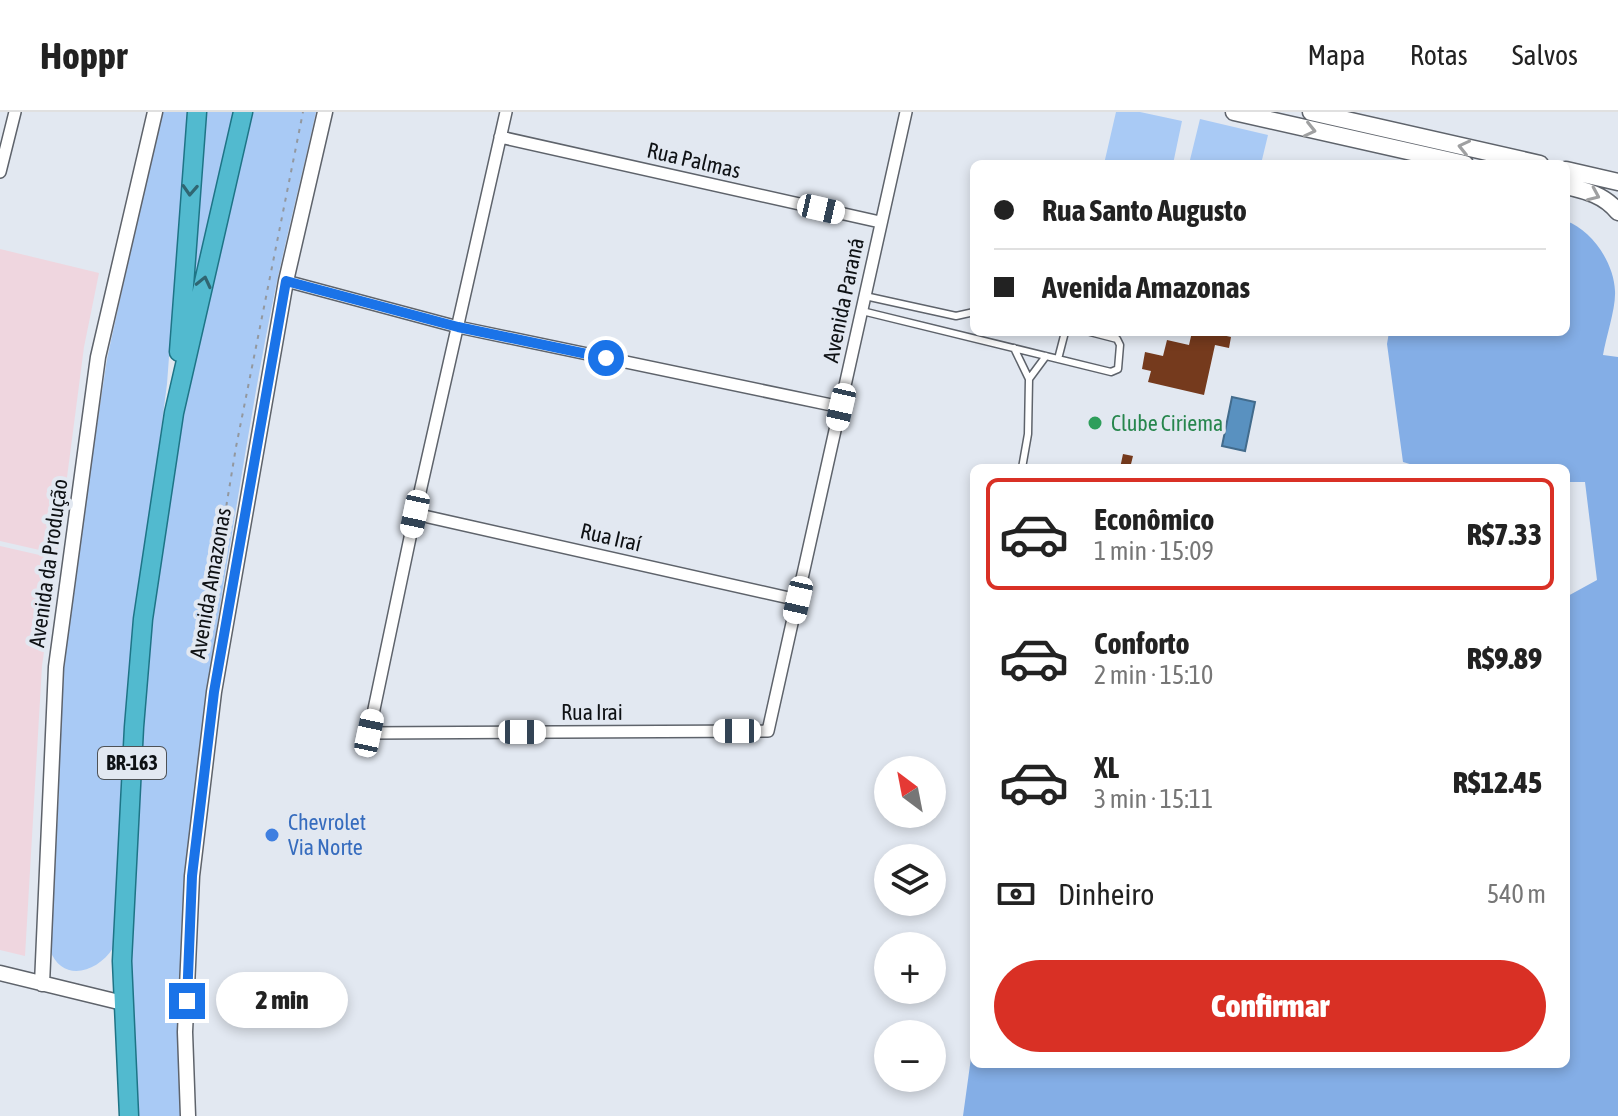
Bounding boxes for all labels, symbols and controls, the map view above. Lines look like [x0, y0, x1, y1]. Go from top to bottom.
text: Hoppr [40, 34, 127, 77]
text: Mapa [1308, 39, 1366, 71]
text: Rotas [1410, 39, 1468, 71]
text: Salvos [1512, 39, 1578, 71]
one-way arrow [1303, 120, 1317, 137]
street label: Rua Palmas [645, 137, 743, 183]
one-way arrow [1458, 139, 1472, 156]
one-way arrow [182, 184, 199, 197]
one-way arrow [1586, 186, 1601, 202]
car [795, 192, 847, 226]
text: Rua Santo Augusto [1042, 193, 1247, 227]
street label: Avenida Paraná [817, 235, 869, 365]
text: Avenida Amazonas [1042, 270, 1250, 304]
one-way arrow [195, 276, 212, 290]
route start [588, 340, 624, 376]
car [824, 381, 858, 433]
place label: Clube Ciriema [1111, 410, 1223, 436]
marker: Clube Ciriema [1086, 414, 1104, 432]
street label: Avenida da Produção [23, 477, 73, 649]
car [398, 488, 432, 540]
icon: car [998, 498, 1070, 570]
text: Econômico [1094, 502, 1214, 536]
street label: Avenida Amazonas [184, 505, 236, 660]
street label: Rua Iraí [578, 517, 644, 557]
text: R$7.33 [1467, 517, 1542, 551]
text: 1 min · 15:09 [1094, 536, 1214, 566]
car [781, 574, 815, 626]
icon: car [998, 622, 1070, 694]
text: Conforto [1094, 626, 1190, 660]
text: R$9.89 [1467, 641, 1542, 675]
text: 2 min · 15:10 [1094, 660, 1213, 690]
street label: Rua Irai [561, 699, 623, 725]
car [352, 707, 386, 759]
car [713, 719, 761, 743]
car [498, 720, 546, 744]
icon: car [998, 746, 1070, 818]
road number: BR-163 [98, 747, 166, 779]
text: XL [1094, 750, 1119, 784]
north arrow [874, 756, 946, 828]
map controls [874, 756, 946, 1092]
text: R$12.45 [1453, 765, 1542, 799]
text: 3 min · 15:11 [1094, 784, 1213, 814]
place label: Chevrolet Via Norte [288, 809, 366, 860]
marker: Chevrolet Via Norte [263, 826, 281, 844]
button: layers [874, 844, 946, 916]
icon: cash [994, 872, 1038, 916]
text: Dinheiro [1058, 877, 1154, 911]
text: 540 m [1487, 879, 1546, 909]
button: + [874, 932, 946, 1004]
button: Confirmar [994, 960, 1546, 1052]
callout: 2 min [215, 973, 347, 1029]
route end [169, 983, 205, 1019]
text: 2 min [255, 985, 309, 1015]
button: − [874, 1020, 946, 1092]

